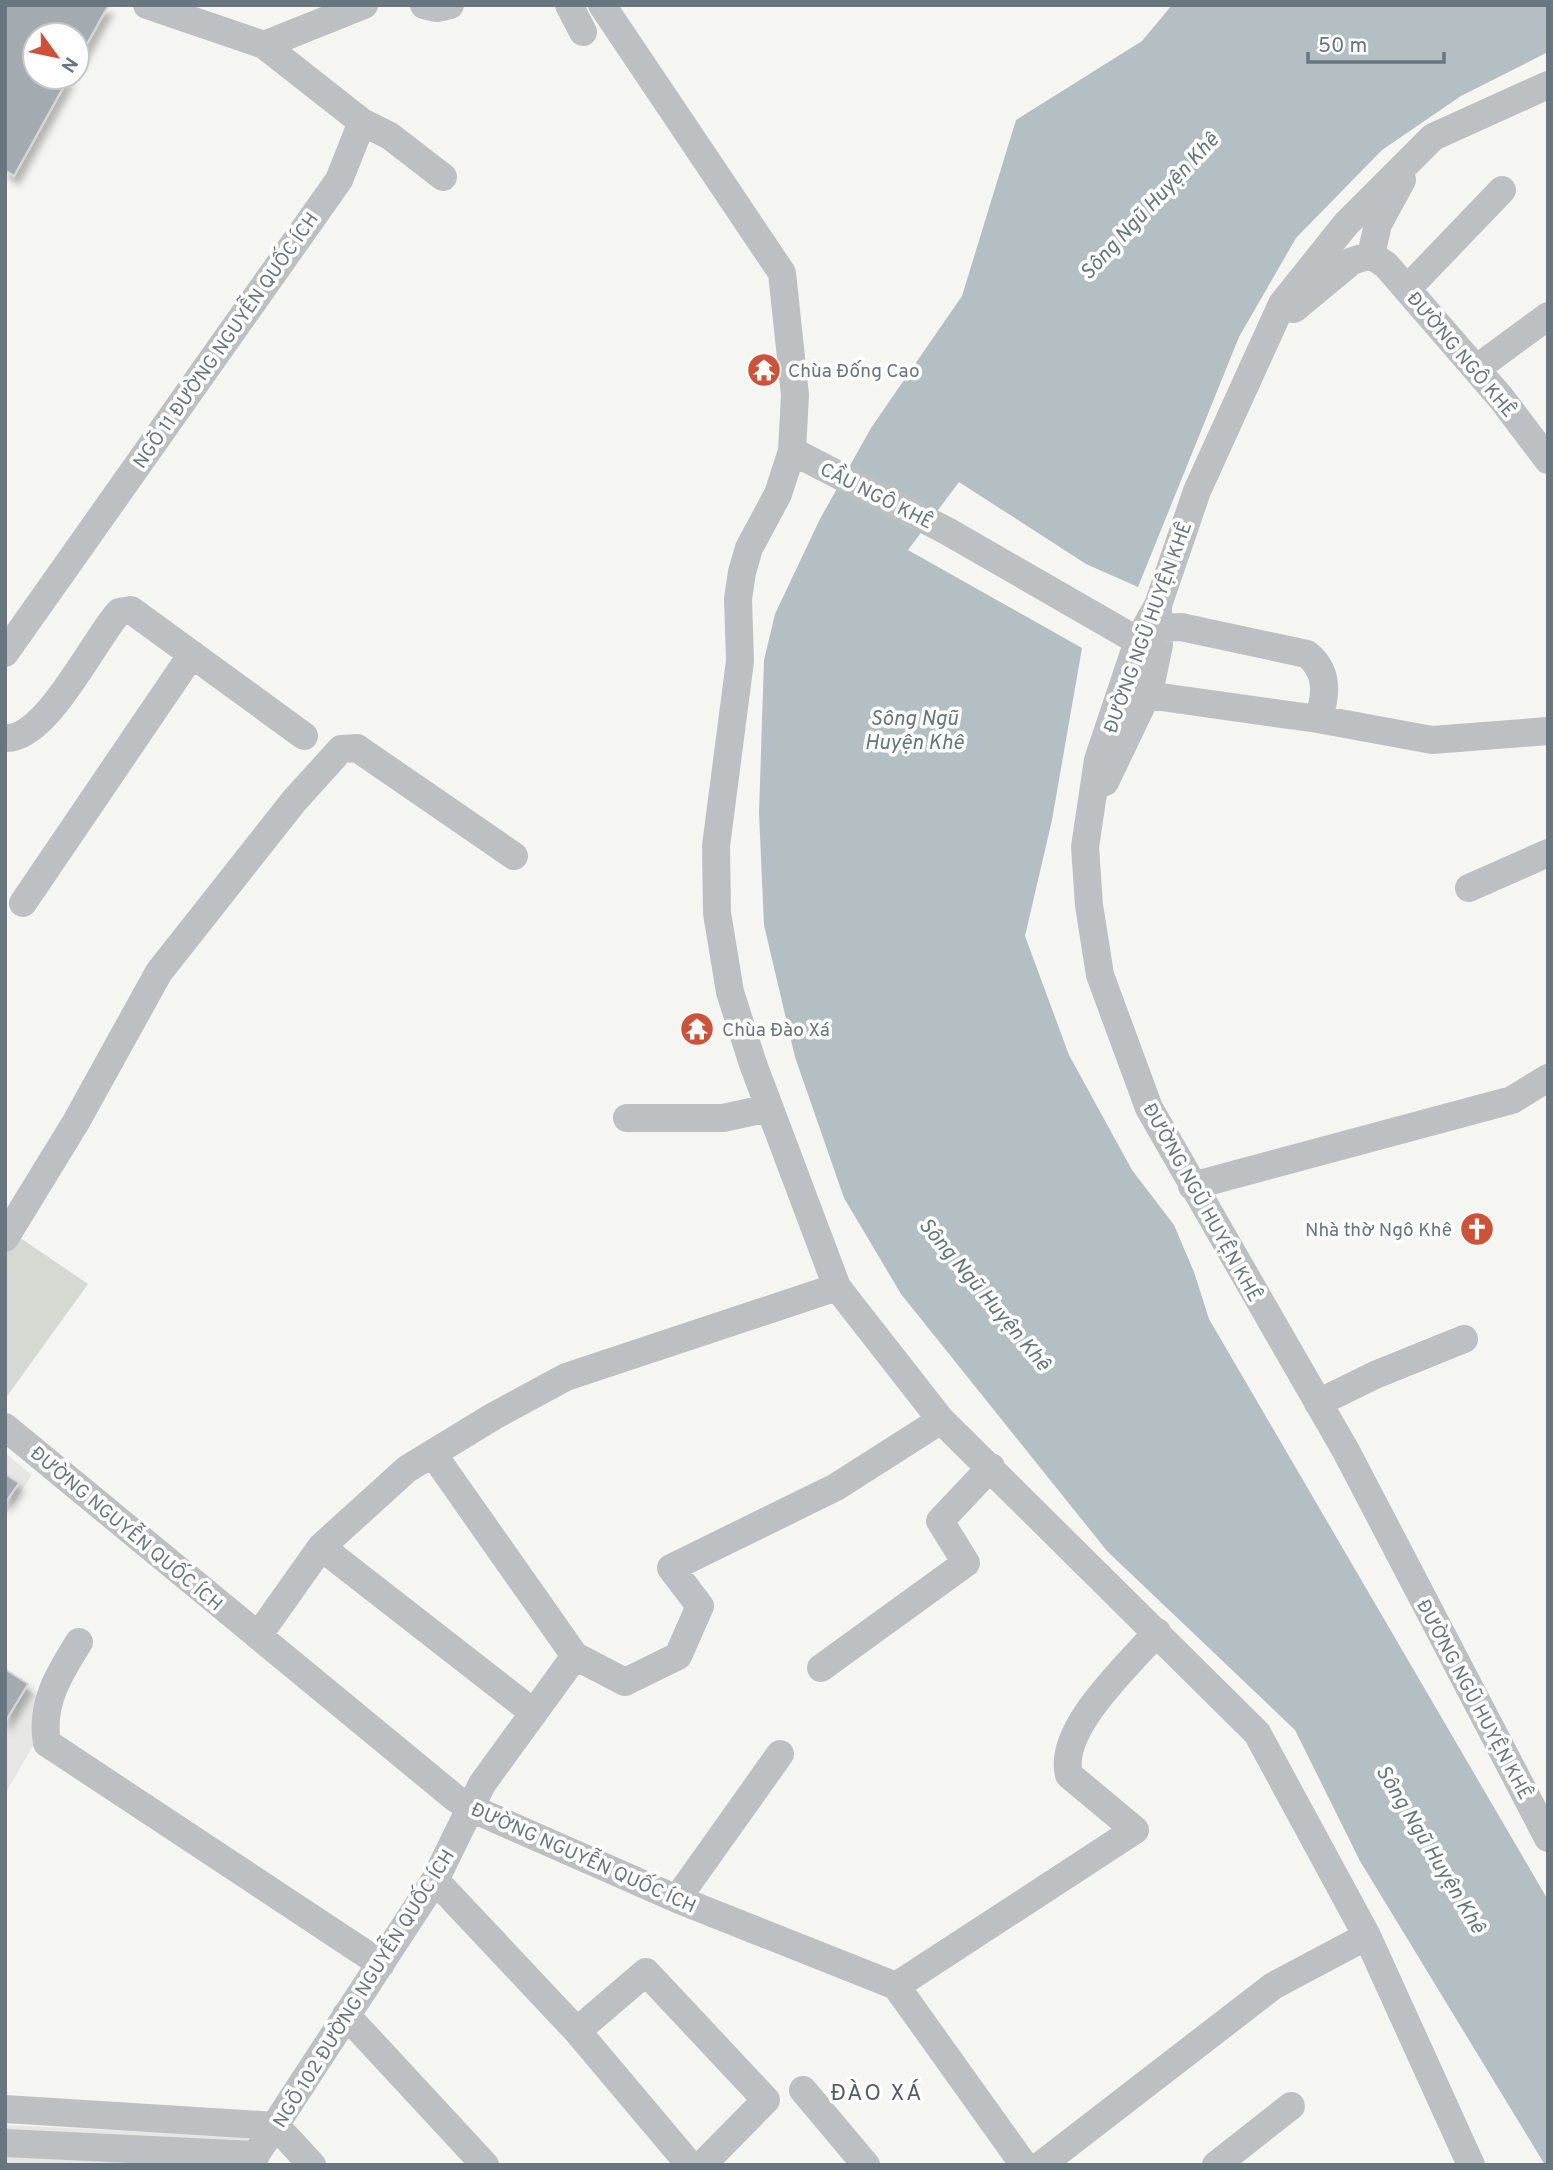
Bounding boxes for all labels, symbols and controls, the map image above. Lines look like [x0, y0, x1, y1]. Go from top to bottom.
north arrow [21, 21, 91, 91]
scale bar [1308, 21, 1444, 65]
text: 50 m [1318, 33, 1367, 60]
text: N [55, 52, 82, 76]
water label: Sông Ngũ Huyện Khê [1075, 127, 1226, 286]
street label: NGÕ 11 ĐƯỜNG NGUYỄN QUỐC ÍCH [125, 206, 325, 474]
street label: ĐƯỜNG NGÔ KHÊ [1401, 287, 1521, 423]
temple icon: Chùa Đống Cao [745, 351, 783, 389]
place label: Chùa Đống Cao [788, 360, 919, 384]
street label: CẦU NGÔ KHÊ [816, 454, 938, 536]
street label: ĐƯỜNG NGŨ HUYỆN KHÊ [1098, 518, 1198, 737]
water label: Sông Ngũ Huyện Khê [864, 706, 965, 757]
temple icon: Chùa Đào Xá [678, 1010, 716, 1048]
place label: Chùa Đào Xá [722, 1019, 830, 1043]
street label: ĐƯỜNG NGŨ HUYỆN KHÊ [1137, 1099, 1267, 1306]
church icon: Nhà thờ Ngô Khê [1458, 1210, 1496, 1248]
water label: Sông Ngũ Huyện Khê [912, 1213, 1057, 1378]
place label: Nhà thờ Ngô Khê [1305, 1219, 1452, 1243]
street label: ĐƯỜNG NGUYỄN QUỐC ÍCH [25, 1439, 229, 1617]
street label: ĐƯỜNG NGŨ HUYỆN KHÊ [1410, 1595, 1537, 1804]
water label: Sông Ngũ Huyện Khê [1369, 1761, 1491, 1940]
street label: ĐƯỜNG NGUYỄN QUỐC ÍCH [467, 1795, 701, 1919]
street label: NGÕ 102 ĐƯỜNG NGUYỄN QUỐC ÍCH [265, 1843, 461, 2133]
district label: ĐÀO XÁ [830, 2079, 924, 2109]

